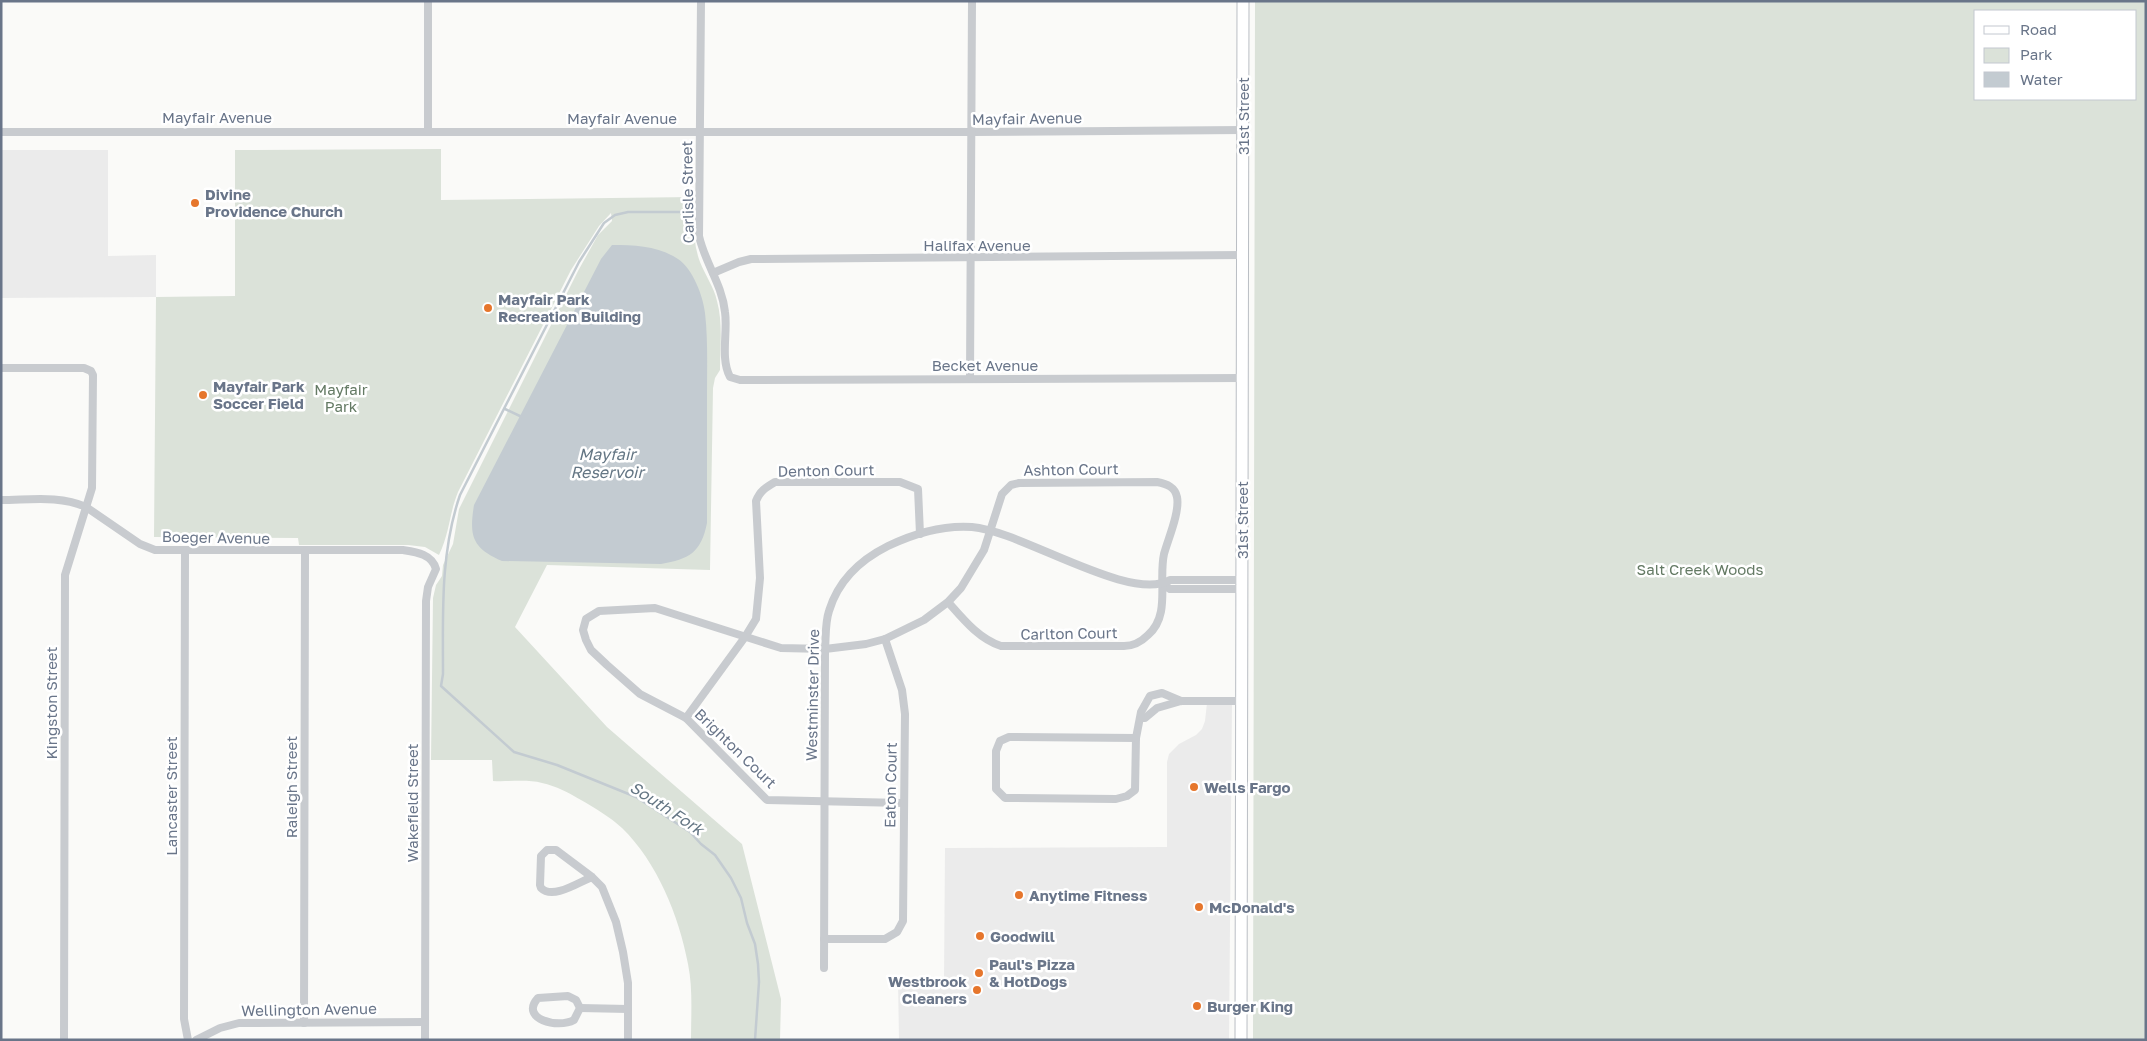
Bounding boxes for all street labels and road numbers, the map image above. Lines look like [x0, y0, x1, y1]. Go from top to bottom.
street label: 31st Street [1234, 77, 1252, 155]
street label: Mayfair Avenue [162, 108, 272, 126]
street label: Mayfair Avenue [972, 108, 1082, 128]
street label: Mayfair Avenue [567, 109, 677, 127]
street label: Carlisle Street [677, 140, 697, 244]
street label: Halifax Avenue [923, 236, 1031, 254]
street label: Becket Avenue [932, 356, 1039, 374]
street label: Ashton Court [1023, 459, 1119, 479]
street label: Denton Court [778, 460, 874, 480]
street label: 31st Street [1233, 481, 1251, 559]
street label: Boeger Avenue [162, 527, 271, 547]
street label: Carlton Court [1020, 623, 1118, 643]
street label: Westminster Drive [802, 628, 822, 761]
street label: Kingston Street [42, 646, 60, 760]
street label: Brighton Court [691, 704, 781, 792]
street label: Lancaster Street [162, 736, 180, 856]
street label: Raleigh Street [282, 736, 300, 838]
street label: Eaton Court [880, 742, 900, 828]
street label: Wakefield Street [403, 743, 421, 863]
street label: Wellington Avenue [241, 999, 377, 1019]

